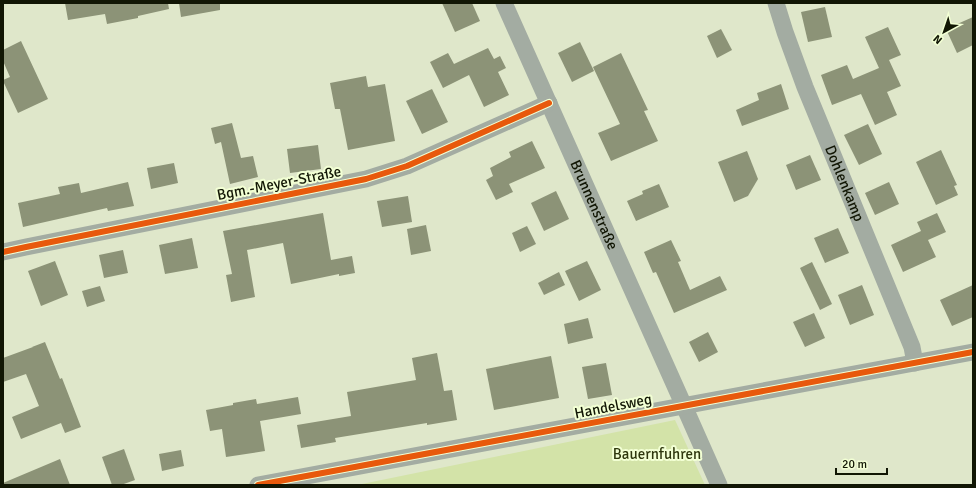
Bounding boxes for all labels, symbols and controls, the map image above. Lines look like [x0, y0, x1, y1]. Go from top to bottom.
north arrow [924, 12, 964, 52]
text: N [931, 32, 945, 47]
street label: Dohlenkamp [821, 143, 868, 224]
street label: Brunnenstraße [566, 157, 622, 252]
street label: Bgm.-Meyer-Straße [215, 162, 343, 204]
street label: Handelsweg [573, 390, 653, 422]
park label: Bauernfuhren [613, 445, 701, 463]
scale bar [836, 450, 887, 476]
text: 20 m [842, 457, 867, 472]

